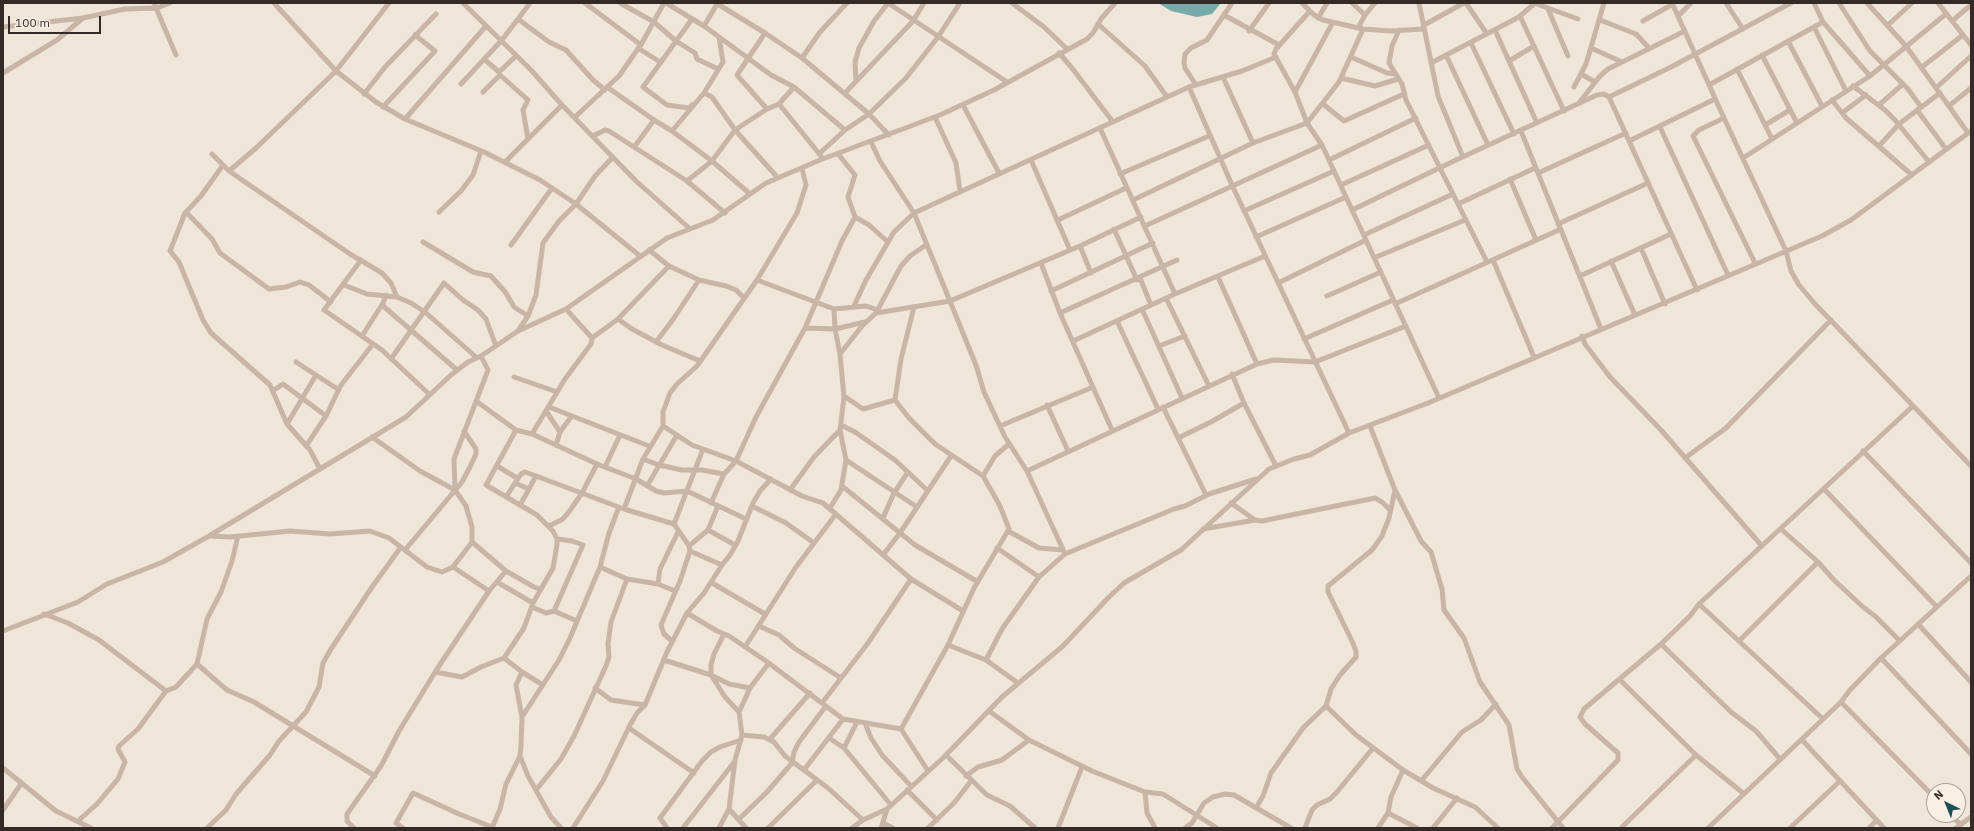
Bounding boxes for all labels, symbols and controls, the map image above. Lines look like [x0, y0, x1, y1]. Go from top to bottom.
scale bar [10, 8, 103, 34]
text: 100 m [15, 15, 50, 30]
north arrow [1926, 783, 1966, 823]
text: N [1931, 787, 1946, 803]

